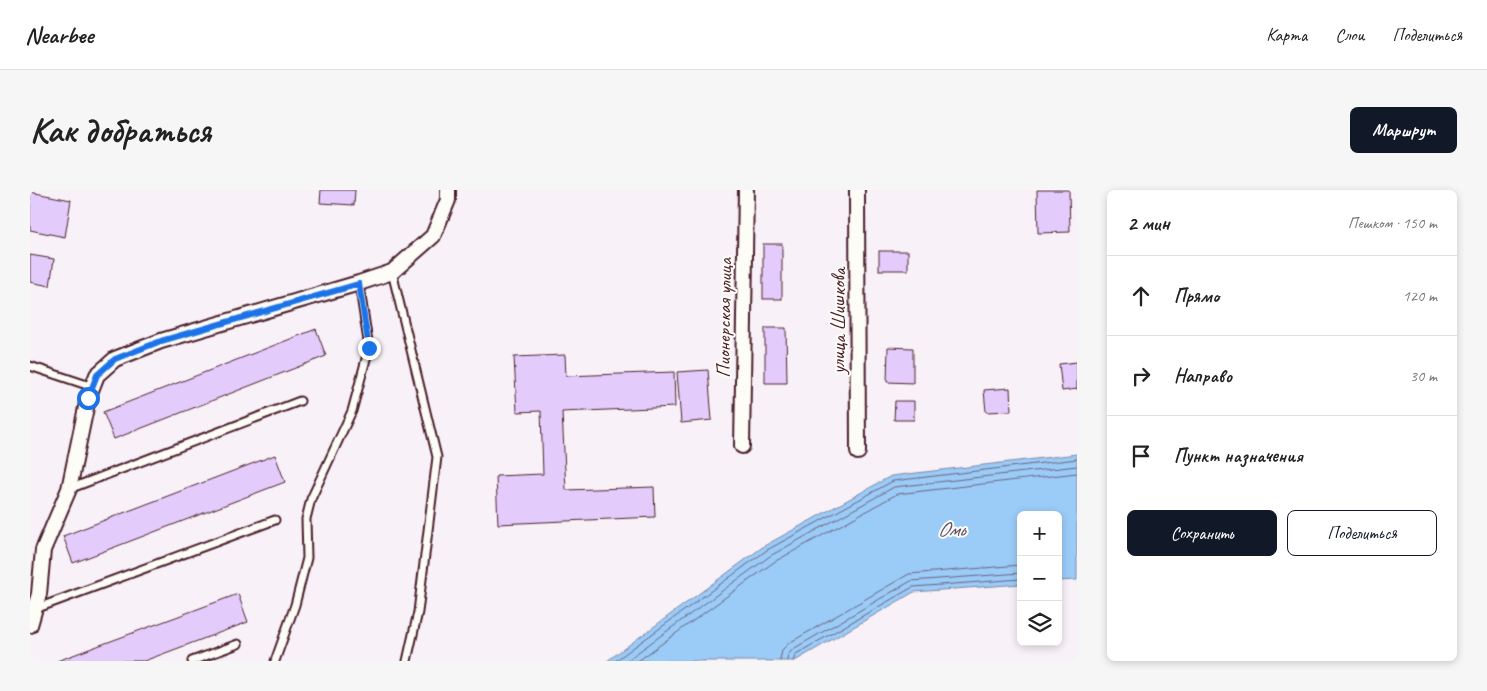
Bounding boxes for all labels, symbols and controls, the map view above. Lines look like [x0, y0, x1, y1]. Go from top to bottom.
text: Nearbee [25, 20, 93, 50]
text: Карта [1266, 24, 1307, 46]
text: Слои [1335, 24, 1364, 46]
text: Поделиться [1392, 24, 1462, 46]
button: Маршрут [1350, 107, 1457, 153]
text: Как добраться [30, 108, 211, 153]
text: 2 мин [1127, 210, 1170, 236]
text: Пешком · 150 m [1348, 213, 1437, 233]
street label: Пионерская улица [710, 256, 738, 378]
street label: улица Шишкова [826, 266, 851, 375]
icon: ahead [1127, 282, 1155, 310]
text: Прямо [1174, 284, 1219, 308]
text: 120 m [1403, 286, 1437, 306]
route end [358, 337, 381, 360]
icon: right [1127, 362, 1155, 390]
text: Направо [1174, 364, 1232, 388]
text: 30 m [1410, 366, 1437, 386]
route start [77, 387, 100, 410]
icon: arrive [1127, 442, 1155, 470]
text: Пункт назначения [1174, 444, 1303, 468]
button: Сохранить [1127, 510, 1277, 556]
button: Поделиться [1287, 510, 1437, 556]
map controls [1017, 511, 1062, 646]
button: + [1017, 511, 1062, 556]
water label: Омь [937, 516, 968, 542]
button: − [1017, 556, 1062, 601]
button: layers [1017, 601, 1062, 646]

